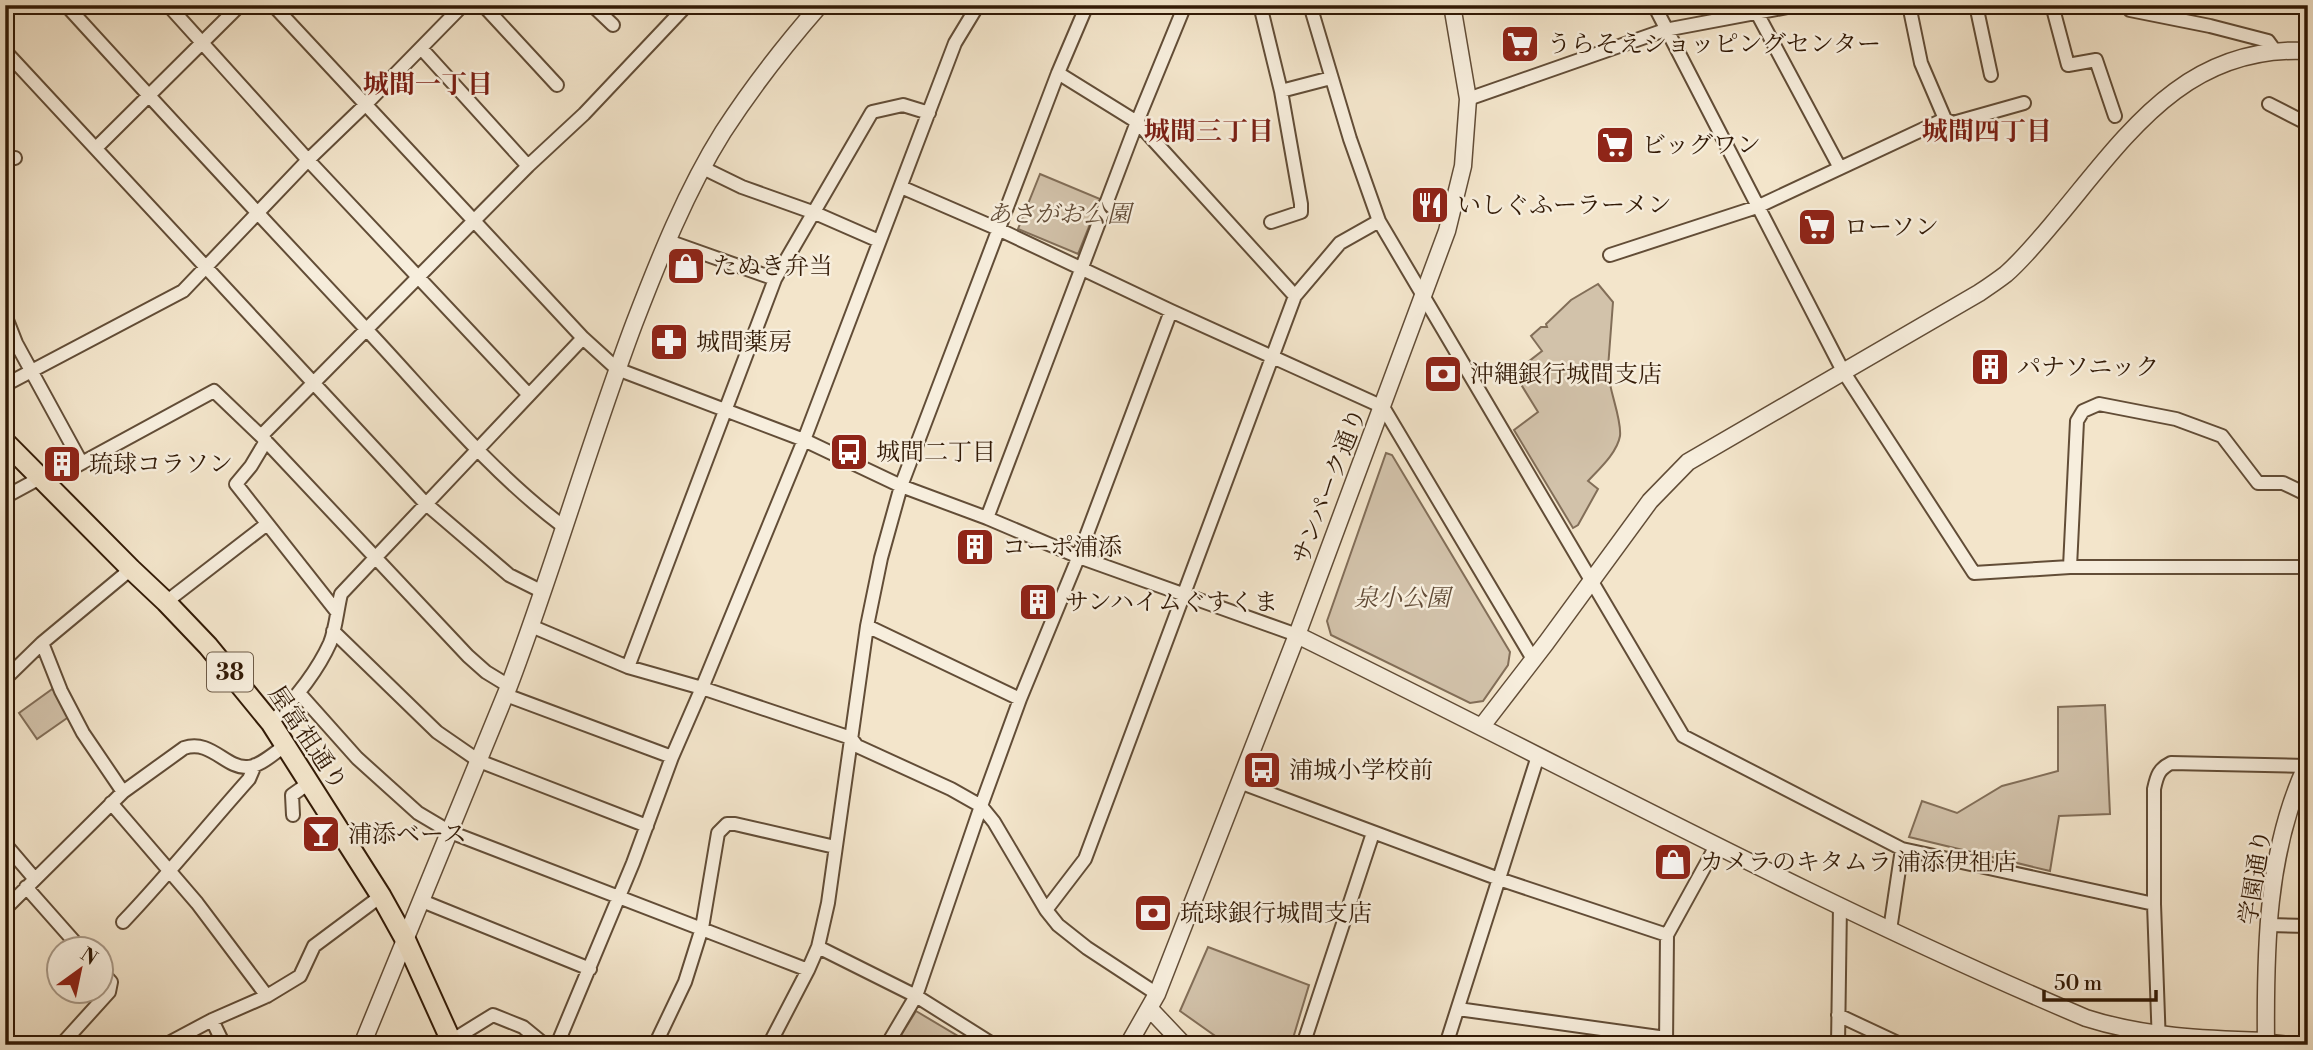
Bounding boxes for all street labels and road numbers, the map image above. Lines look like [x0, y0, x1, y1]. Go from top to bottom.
street label: サンパーク通り [1286, 404, 1374, 569]
road number: 38 [207, 652, 253, 692]
street label: 屋富祖通り [261, 680, 353, 797]
street label: 学園通り [2234, 827, 2278, 927]

